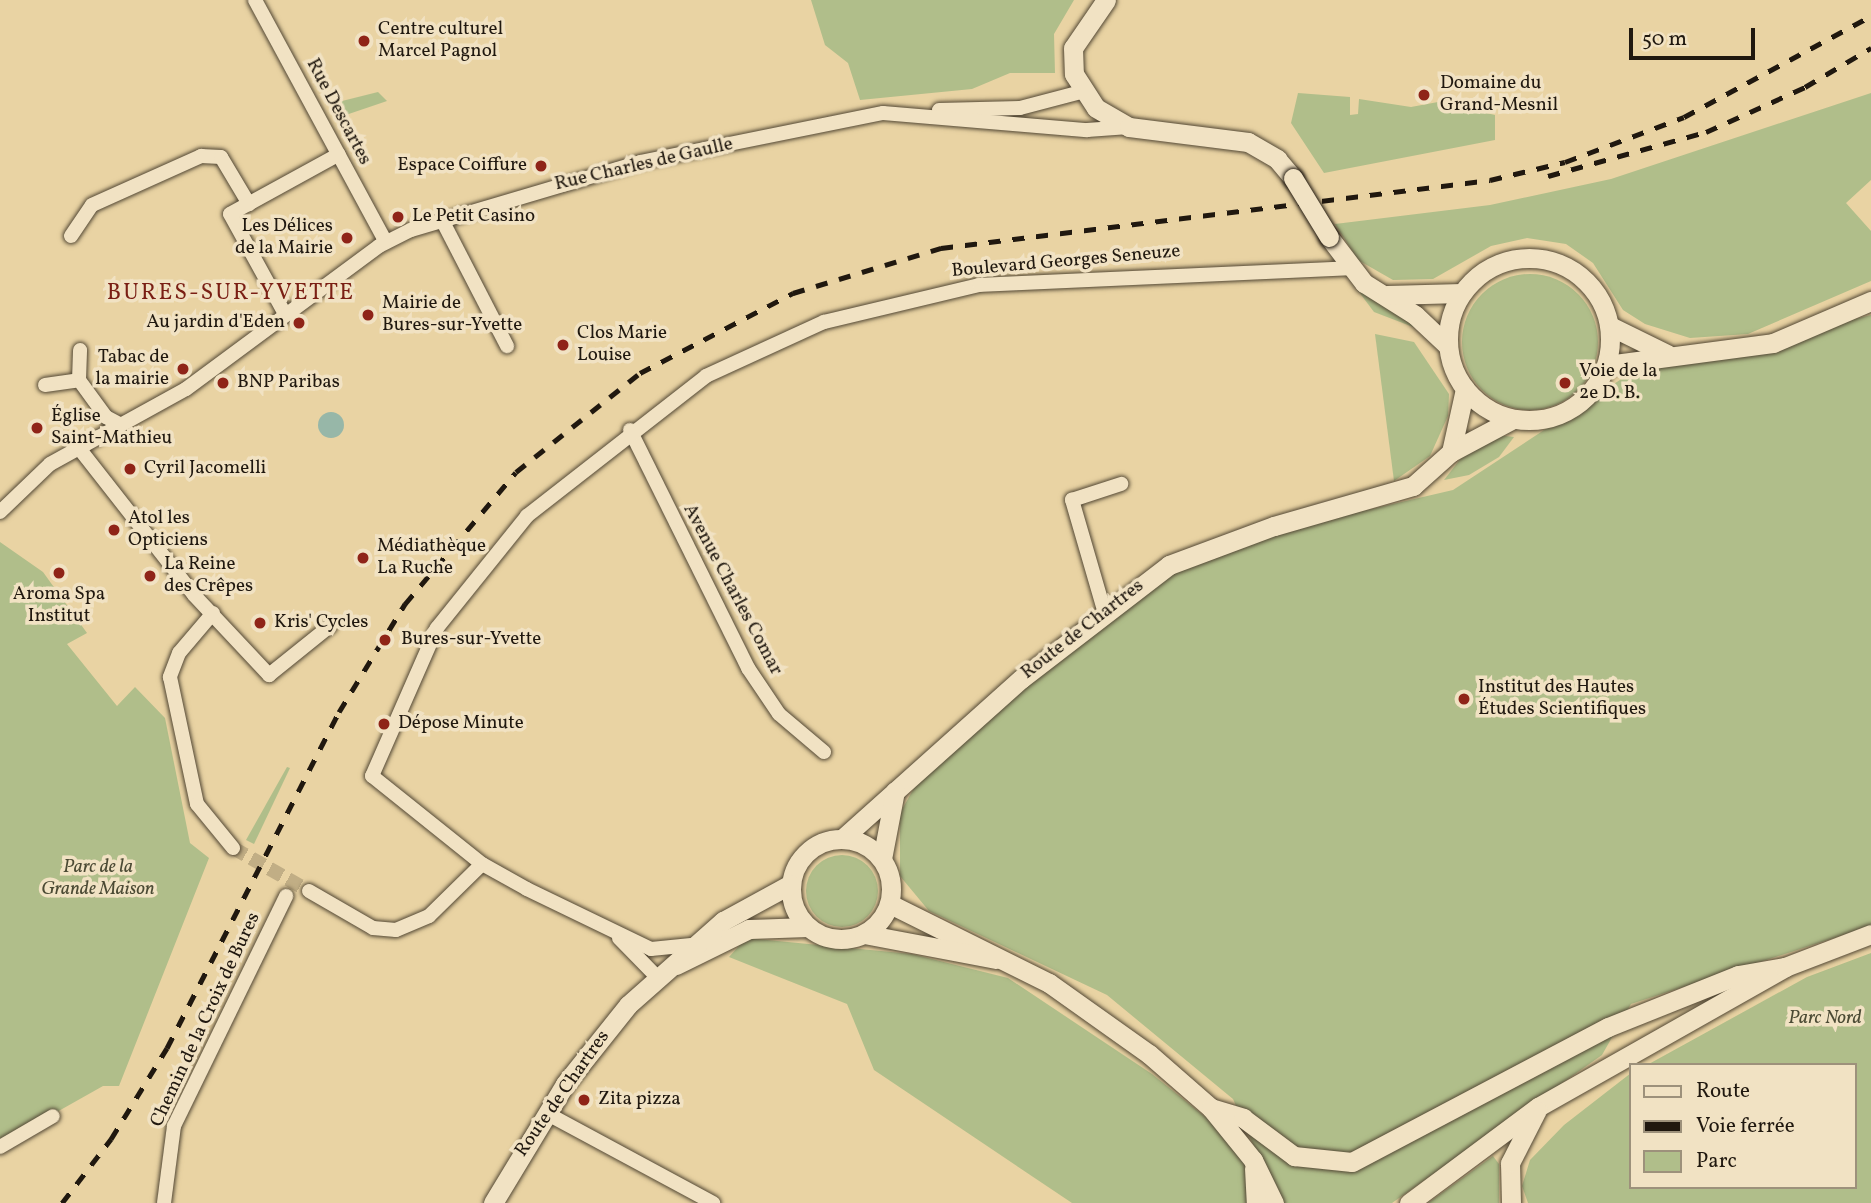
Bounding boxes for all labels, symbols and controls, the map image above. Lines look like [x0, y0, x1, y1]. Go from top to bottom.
scale bar [1633, 14, 1759, 58]
place label: Centre culturel Marcel Pagnol [378, 19, 503, 63]
text: 50 m [1642, 25, 1687, 54]
marker: Centre culturel Marcel Pagnol [356, 33, 372, 49]
street label: Rue Descartes [300, 55, 376, 169]
place label: Domaine du Grand-Mesnil [1440, 73, 1558, 117]
marker: Domaine du Grand-Mesnil [1414, 85, 1434, 105]
street label: Rue Charles de Gaulle [553, 133, 735, 197]
place label: Espace Coiffure [397, 155, 527, 177]
marker: Espace Coiffure [533, 158, 549, 174]
place label: Le Petit Casino [412, 206, 535, 228]
marker: Le Petit Casino [390, 209, 406, 225]
place label: Les Délices de la Mairie [235, 216, 333, 260]
marker: Les Délices de la Mairie [339, 230, 355, 246]
street label: Boulevard Georges Seneuze [951, 241, 1181, 283]
district label: BURES-SUR-YVETTE [109, 279, 353, 307]
place label: Mairie de Bures-sur-Yvette [382, 293, 522, 337]
marker: Mairie de Bures-sur-Yvette [360, 307, 376, 323]
place label: Au jardin d'Eden [146, 312, 285, 334]
marker: Au jardin d'Eden [291, 315, 307, 331]
place label: Clos Marie Louise [577, 323, 667, 367]
marker: Clos Marie Louise [555, 337, 571, 353]
place label: Tabac de la mairie [95, 347, 169, 391]
marker: Tabac de la mairie [175, 361, 191, 377]
place label: Voie de la 2e D. B. [1579, 361, 1658, 405]
place label: BNP Paribas [237, 372, 340, 394]
marker: BNP Paribas [215, 375, 231, 391]
marker: Voie de la 2e D. B. [1557, 375, 1573, 391]
place label: Église Saint-Mathieu [51, 406, 172, 450]
marker: Église Saint-Mathieu [29, 420, 45, 436]
place label: Cyril Jacomelli [144, 458, 266, 480]
marker: Cyril Jacomelli [122, 461, 138, 477]
street label: Avenue Charles Comar [677, 501, 787, 679]
place label: Atol les Opticiens [128, 508, 208, 552]
marker: Atol les Opticiens [106, 522, 122, 538]
place label: Médiathèque La Ruche [377, 536, 486, 580]
marker: Médiathèque La Ruche [355, 550, 371, 566]
place label: La Reine des Crêpes [164, 554, 253, 598]
marker: Aroma Spa Institut [51, 565, 67, 581]
marker: La Reine des Crêpes [142, 568, 158, 584]
street label: Route de Chartres [1017, 575, 1149, 685]
place label: Aroma Spa Institut [13, 584, 105, 628]
place label: Kris' Cycles [274, 612, 368, 634]
marker: Kris' Cycles [252, 615, 268, 631]
place label: Bures-sur-Yvette [401, 629, 541, 651]
marker: Bures-sur-Yvette [375, 630, 395, 650]
place label: Institut des Hautes Études Scientifiques [1478, 677, 1646, 721]
marker: Institut des Hautes Études Scientifiques [1456, 691, 1472, 707]
place label: Dépose Minute [398, 713, 524, 735]
marker: Dépose Minute [376, 716, 392, 732]
park label: Parc de la Grande Maison [41, 857, 155, 901]
street label: Chemin de la Croix de Bures [146, 909, 266, 1131]
park label: Parc Nord [1788, 1008, 1862, 1030]
street label: Route de Chartres [511, 1026, 615, 1162]
legend [1630, 1063, 1857, 1189]
text: Route [1696, 1077, 1750, 1106]
place label: Zita pizza [598, 1089, 681, 1111]
marker: Zita pizza [576, 1092, 592, 1108]
text: Voie ferrée [1696, 1112, 1795, 1141]
text: Parc [1696, 1147, 1737, 1176]

